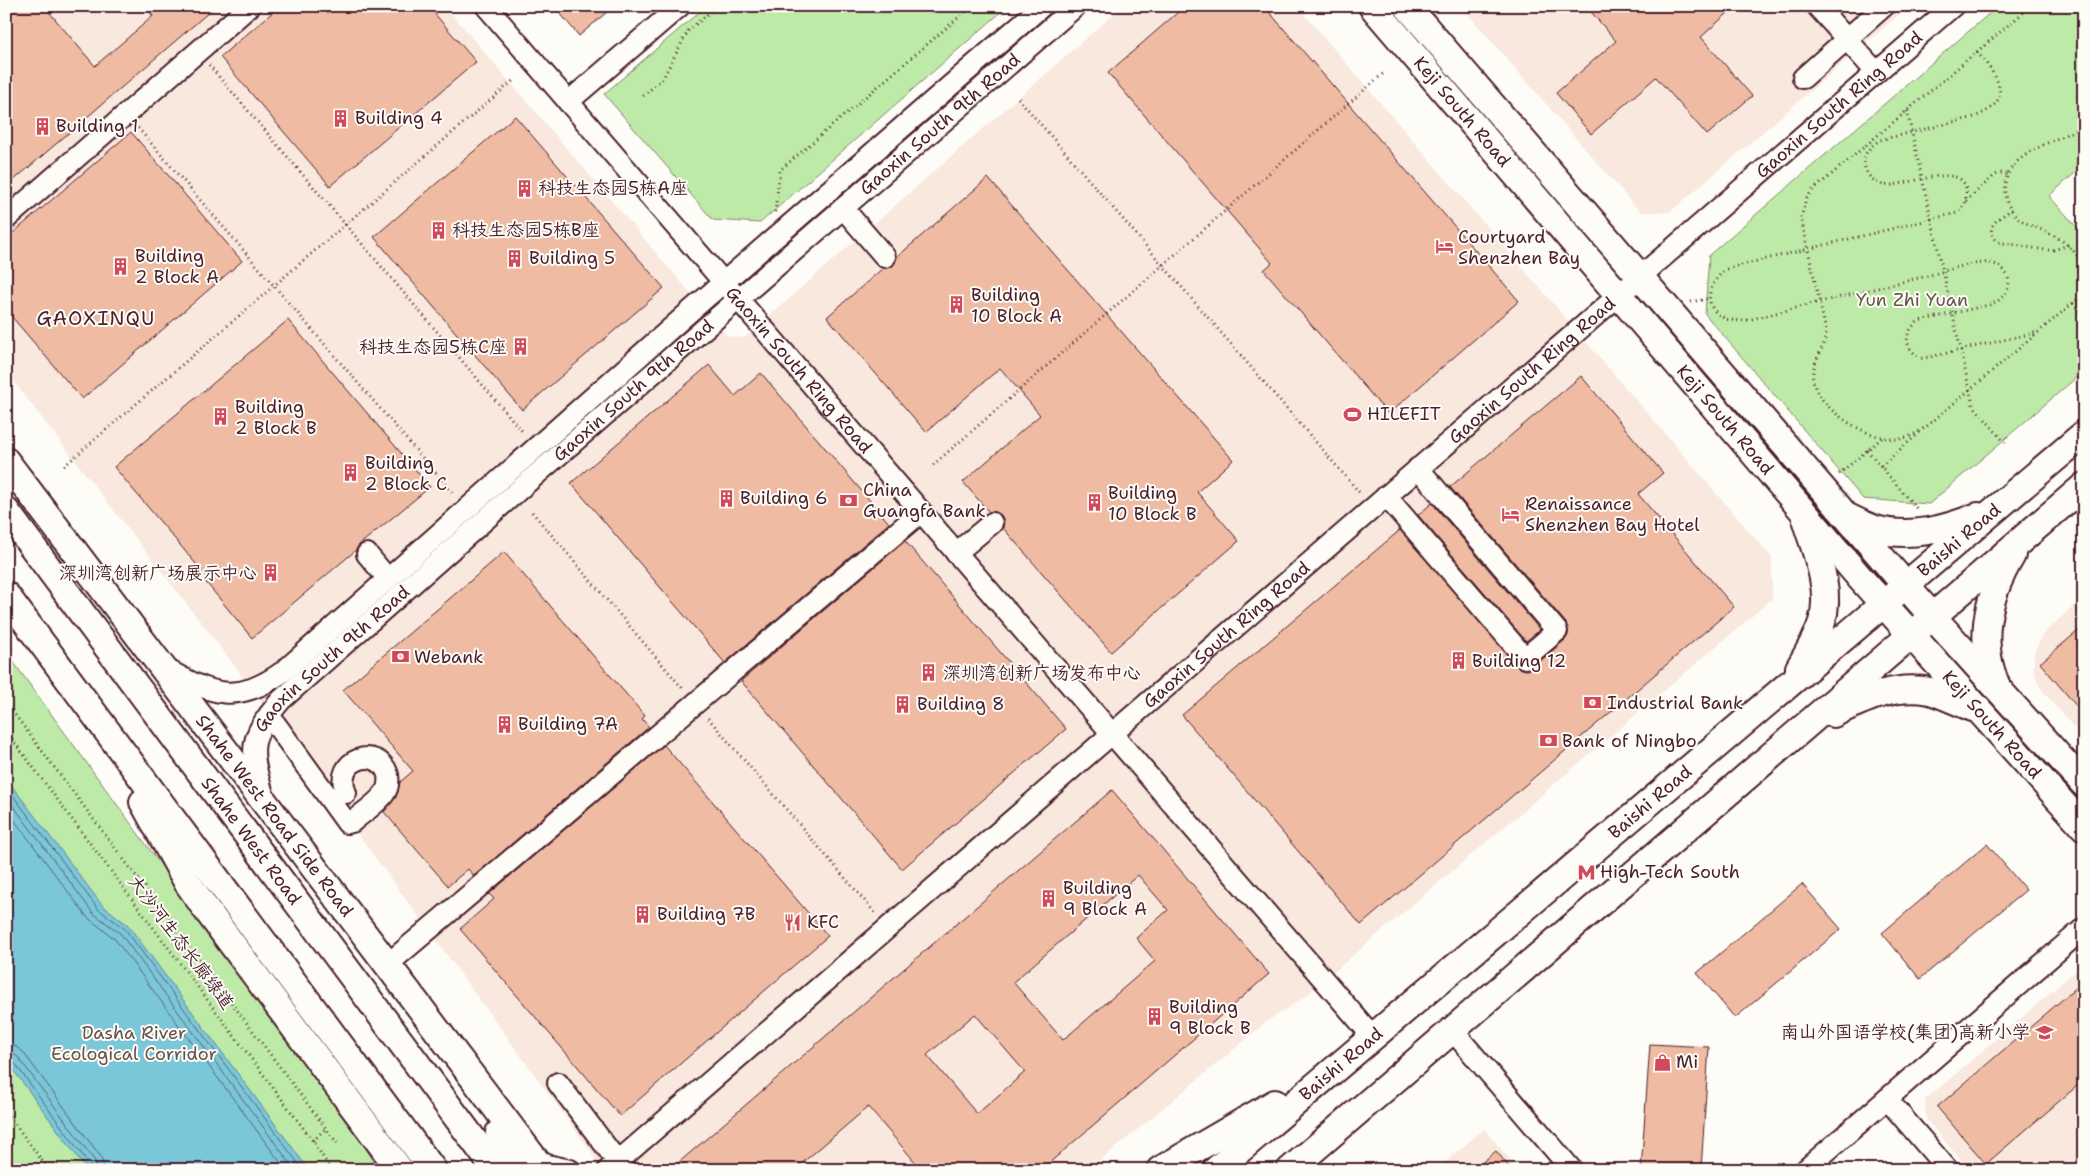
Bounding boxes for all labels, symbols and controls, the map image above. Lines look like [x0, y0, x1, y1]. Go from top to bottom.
street label: Gaoxin South Ring Road [1750, 26, 1928, 184]
street label: Gaoxin South 9th Road [854, 48, 1025, 201]
street label: Keji South Road [1408, 51, 1516, 172]
place label: Building 4 [355, 106, 443, 130]
building icon: Building 4 [331, 108, 351, 128]
place label: Building 1 [56, 114, 139, 138]
building icon: Building 1 [32, 116, 52, 136]
place label: 科技生态园5栋A座 [538, 176, 688, 200]
building icon: 科技生态园5栋A座 [514, 178, 534, 198]
place label: 科技生态园5栋B座 [452, 218, 600, 242]
building icon: 科技生态园5栋B座 [428, 220, 448, 240]
place label: Courtyard Shenzhen Bay [1458, 225, 1580, 270]
hotel icon: Courtyard Shenzhen Bay [1434, 237, 1454, 257]
place label: Building 2 Block A [135, 244, 219, 289]
place label: Building 5 [529, 246, 615, 270]
building icon: Building 5 [505, 248, 525, 268]
building icon: Building 2 Block A [111, 256, 131, 276]
street label: Gaoxin South Ring Road [720, 281, 878, 459]
place label: Building 10 Block A [971, 283, 1062, 328]
park label: Yun Zhi Yuan [1856, 288, 1968, 312]
street label: Gaoxin South Ring Road [1443, 291, 1621, 449]
building icon: Building 10 Block A [947, 295, 967, 315]
district label: GAOXINQU [37, 305, 155, 331]
street label: Gaoxin South 9th Road [548, 314, 719, 467]
place label: 科技生态园5栋C座 [359, 335, 507, 359]
building icon: 科技生态园5栋C座 [511, 337, 531, 357]
street label: Keji South Road [1671, 359, 1779, 480]
place label: Building 2 Block B [235, 395, 317, 440]
place label: HILEFIT [1367, 402, 1441, 426]
sports icon: HILEFIT [1343, 404, 1363, 424]
building icon: Building 2 Block B [211, 407, 231, 427]
place label: Building 2 Block C [365, 451, 447, 496]
building icon: Building 2 Block C [341, 463, 361, 483]
place label: China Guangfa Bank [863, 478, 986, 523]
place label: Building 10 Block B [1108, 481, 1197, 526]
place label: Building 6 [740, 486, 828, 510]
building icon: Building 6 [716, 488, 736, 508]
bank icon: China Guangfa Bank [839, 490, 859, 510]
place label: Renaissance Shenzhen Bay Hotel [1525, 492, 1700, 537]
building icon: Building 10 Block B [1084, 493, 1104, 513]
street label: Baishi Road [1912, 498, 2006, 582]
hotel icon: Renaissance Shenzhen Bay Hotel [1501, 504, 1521, 524]
street label: Gaoxin South Ring Road [1138, 556, 1315, 714]
place label: 深圳湾创新广场展示中心 [59, 561, 257, 585]
building icon: 深圳湾创新广场展示中心 [261, 563, 281, 583]
street label: Gaoxin South 9th Road [249, 580, 415, 737]
place label: Webank [414, 645, 484, 669]
bank icon: Webank [390, 647, 410, 667]
place label: Building 12 [1472, 649, 1566, 673]
building icon: Building 12 [1448, 651, 1468, 671]
place label: 深圳湾创新广场发布中心 [943, 661, 1141, 685]
building icon: 深圳湾创新广场发布中心 [919, 663, 939, 683]
street label: Keji South Road [1937, 665, 2047, 784]
place label: Industrial Bank [1607, 691, 1743, 715]
place label: Building 8 [917, 692, 1005, 716]
bank icon: Industrial Bank [1583, 693, 1603, 713]
building icon: Building 8 [893, 694, 913, 714]
street label: Shahe West Road Side Road [192, 710, 358, 920]
place label: Building 7A [518, 712, 618, 736]
building icon: Building 7A [494, 714, 514, 734]
place label: Bank of Ningbo [1562, 729, 1697, 753]
bank icon: Bank of Ningbo [1538, 731, 1558, 751]
street label: Baishi Road [1603, 760, 1697, 844]
street label: Shahe West Road [196, 772, 306, 908]
place label: High-Tech South [1600, 860, 1740, 884]
metro station icon: High-Tech South [1576, 862, 1596, 882]
street label: 大沙河生态长廊绿道 [123, 870, 239, 1014]
place label: Building 9 Block A [1063, 876, 1147, 921]
building icon: Building 9 Block A [1039, 888, 1059, 908]
place label: Building 7B [657, 902, 755, 926]
building icon: Building 7B [633, 904, 653, 924]
place label: KFC [807, 910, 839, 934]
restaurant icon: KFC [783, 912, 803, 932]
place label: Building 9 Block B [1169, 995, 1251, 1040]
building icon: Building 9 Block B [1145, 1007, 1165, 1027]
place label: 南山外国语学校(集团)高新小学 [1781, 1020, 2030, 1044]
park label: Dasha River Ecological Corridor [51, 1021, 217, 1066]
street label: Baishi Road [1294, 1022, 1388, 1106]
school or university icon: 南山外国语学校(集团)高新小学 [2034, 1022, 2054, 1042]
place label: Mi [1676, 1050, 1698, 1074]
shop icon: Mi [1652, 1052, 1672, 1072]

